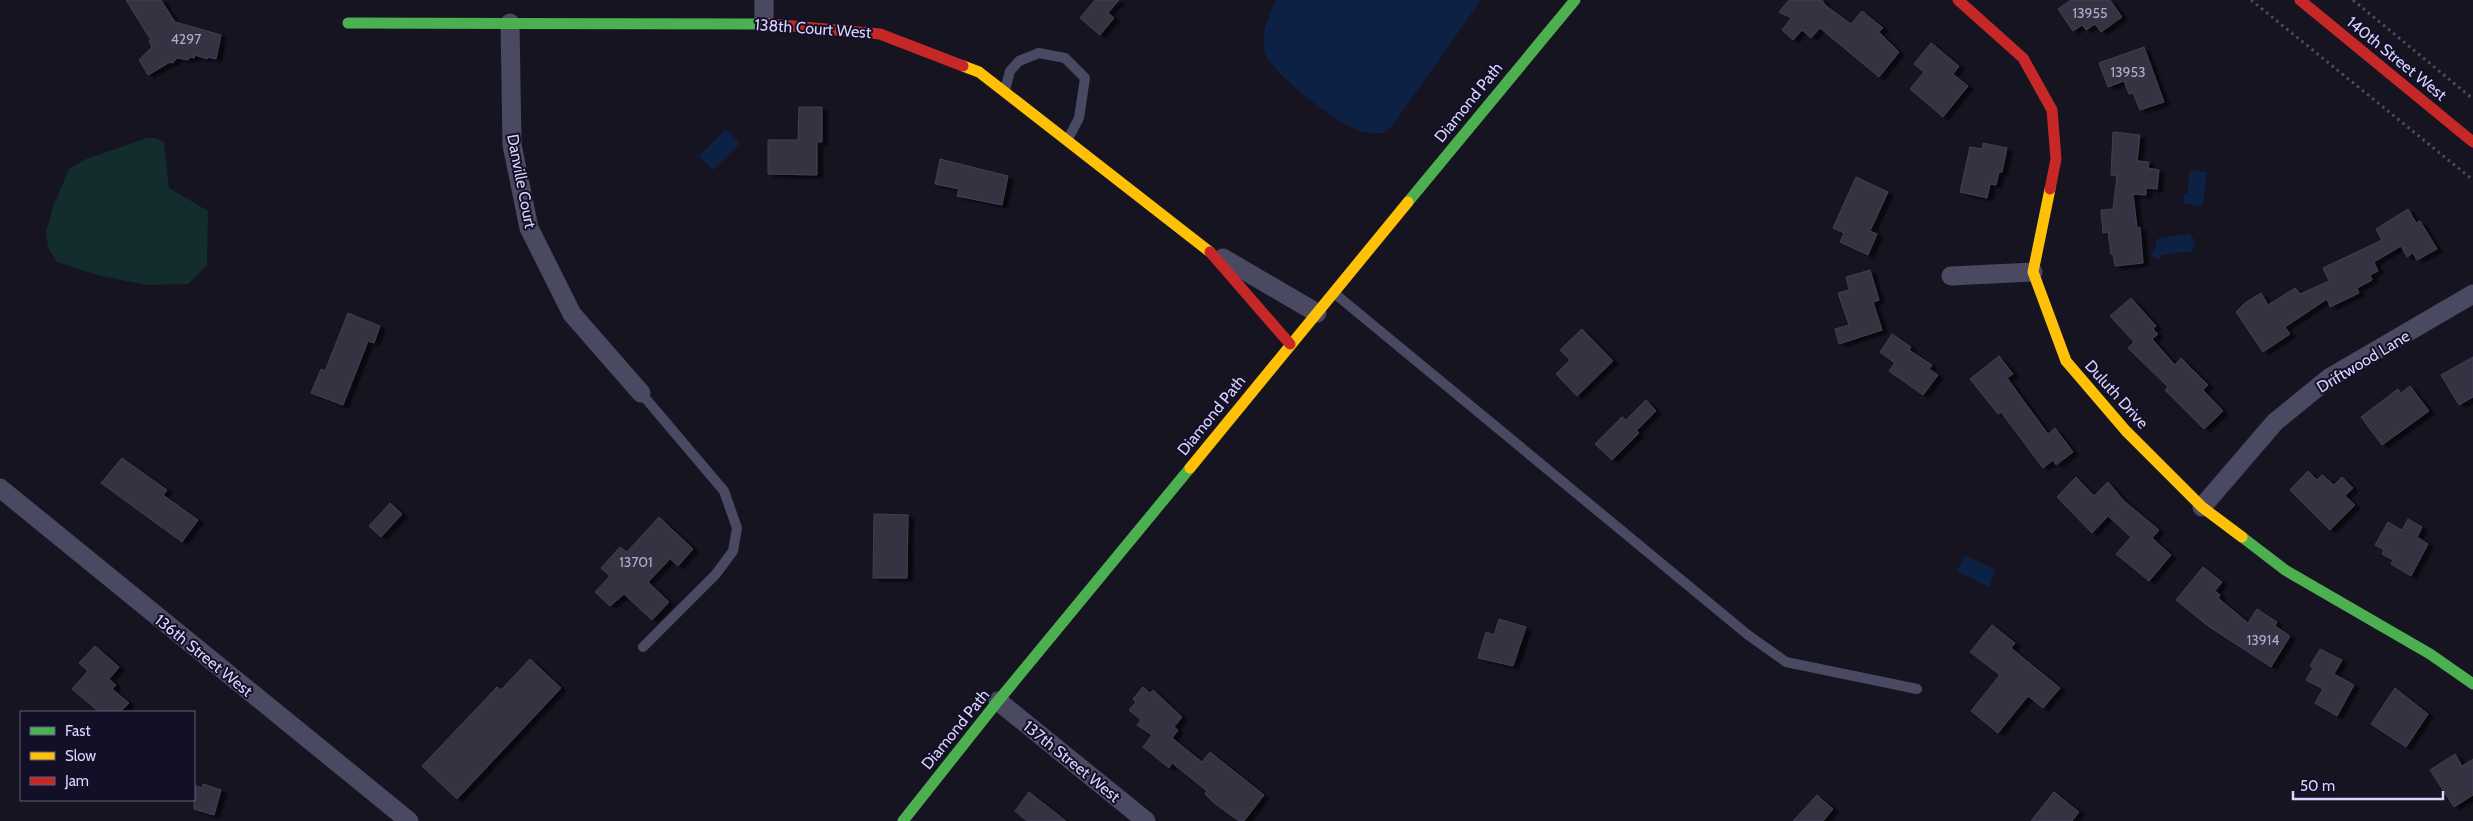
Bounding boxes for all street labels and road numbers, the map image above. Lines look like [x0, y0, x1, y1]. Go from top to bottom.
street label: 140th Street West [2343, 12, 2451, 105]
street label: 138th Court West [754, 15, 872, 42]
street label: Diamond Path [1430, 59, 1506, 146]
street label: Danville Court [503, 132, 540, 230]
street label: Driftwood Lane [2313, 326, 2413, 397]
street label: Duluth Drive [2081, 356, 2152, 433]
street label: Diamond Path [1173, 372, 1249, 459]
street label: 136th Street West [151, 610, 257, 701]
street label: Diamond Path [917, 686, 993, 773]
street label: 137th Street West [1019, 717, 1124, 807]

